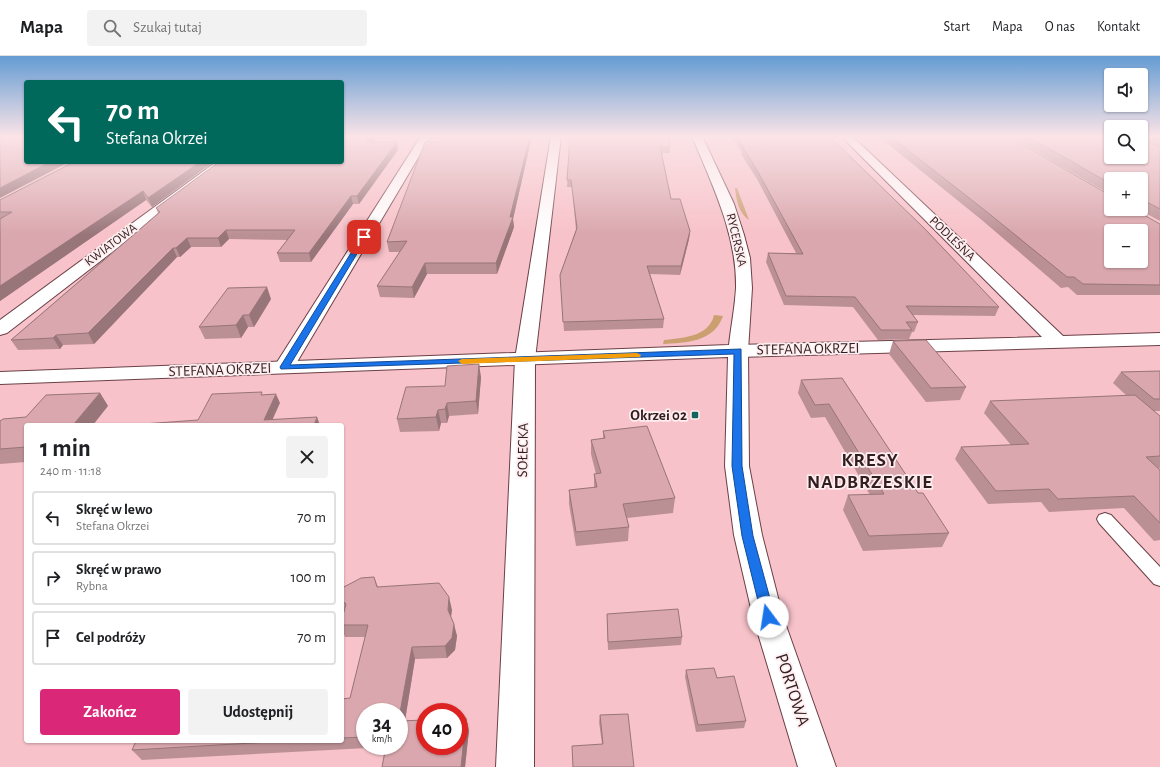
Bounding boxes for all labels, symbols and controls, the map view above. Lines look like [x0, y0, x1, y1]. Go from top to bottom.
search box [87, 10, 367, 46]
icon: search [101, 17, 123, 39]
text: Mapa [20, 18, 63, 37]
text: Szukaj tutaj [133, 20, 202, 35]
text: Start [943, 20, 970, 34]
text: Mapa [992, 20, 1023, 34]
text: O nas [1045, 20, 1075, 34]
text: Kontakt [1097, 20, 1140, 34]
map controls [1104, 68, 1148, 268]
button: sound [1104, 68, 1148, 112]
icon: left [40, 96, 92, 148]
text: 70 m [106, 97, 160, 125]
button: search [1104, 120, 1148, 164]
text: Stefana Okrzei [106, 130, 208, 148]
button: + [1104, 172, 1148, 216]
street label: RYCERSKA [724, 212, 749, 268]
street label: PODLEŚNA [927, 213, 979, 264]
pin [347, 220, 381, 254]
street label: KWIATOWA [82, 221, 140, 269]
button: − [1104, 224, 1148, 268]
icon: arrive [353, 226, 375, 248]
street label: STEFANA OKRZEI [756, 341, 860, 357]
street label: STEFANA OKRZEI [168, 361, 272, 379]
place label: Okrzei 02 [630, 408, 687, 423]
marker: Okrzei 02 [690, 410, 700, 420]
street label: SOŁECKA [515, 422, 531, 477]
button: close [286, 436, 328, 478]
text: 1 min [40, 437, 91, 461]
district label: KRESY NADBRZESKIE [807, 451, 933, 492]
text: 240 m · 11:18 [40, 465, 101, 478]
text: Skręć w lewo [76, 502, 153, 517]
icon: left [42, 507, 64, 529]
text: 70 m [297, 510, 326, 525]
text: Stefana Okrzei [76, 520, 149, 533]
text: Skręć w prawo [76, 562, 161, 577]
icon: right [42, 567, 64, 589]
text: 100 m [291, 570, 326, 585]
text: Rybna [76, 580, 108, 593]
position arrow [747, 596, 789, 638]
icon: arrive [42, 627, 64, 649]
text: Cel podróży [76, 630, 145, 645]
text: 70 m [297, 630, 326, 645]
street label: PORTOWA [772, 651, 812, 729]
button: Zakończ [40, 689, 180, 735]
button: Udostępnij [188, 689, 328, 735]
speed limit sign: 40 [416, 703, 468, 755]
text: 34 [373, 714, 391, 734]
text: km/h [372, 734, 392, 744]

